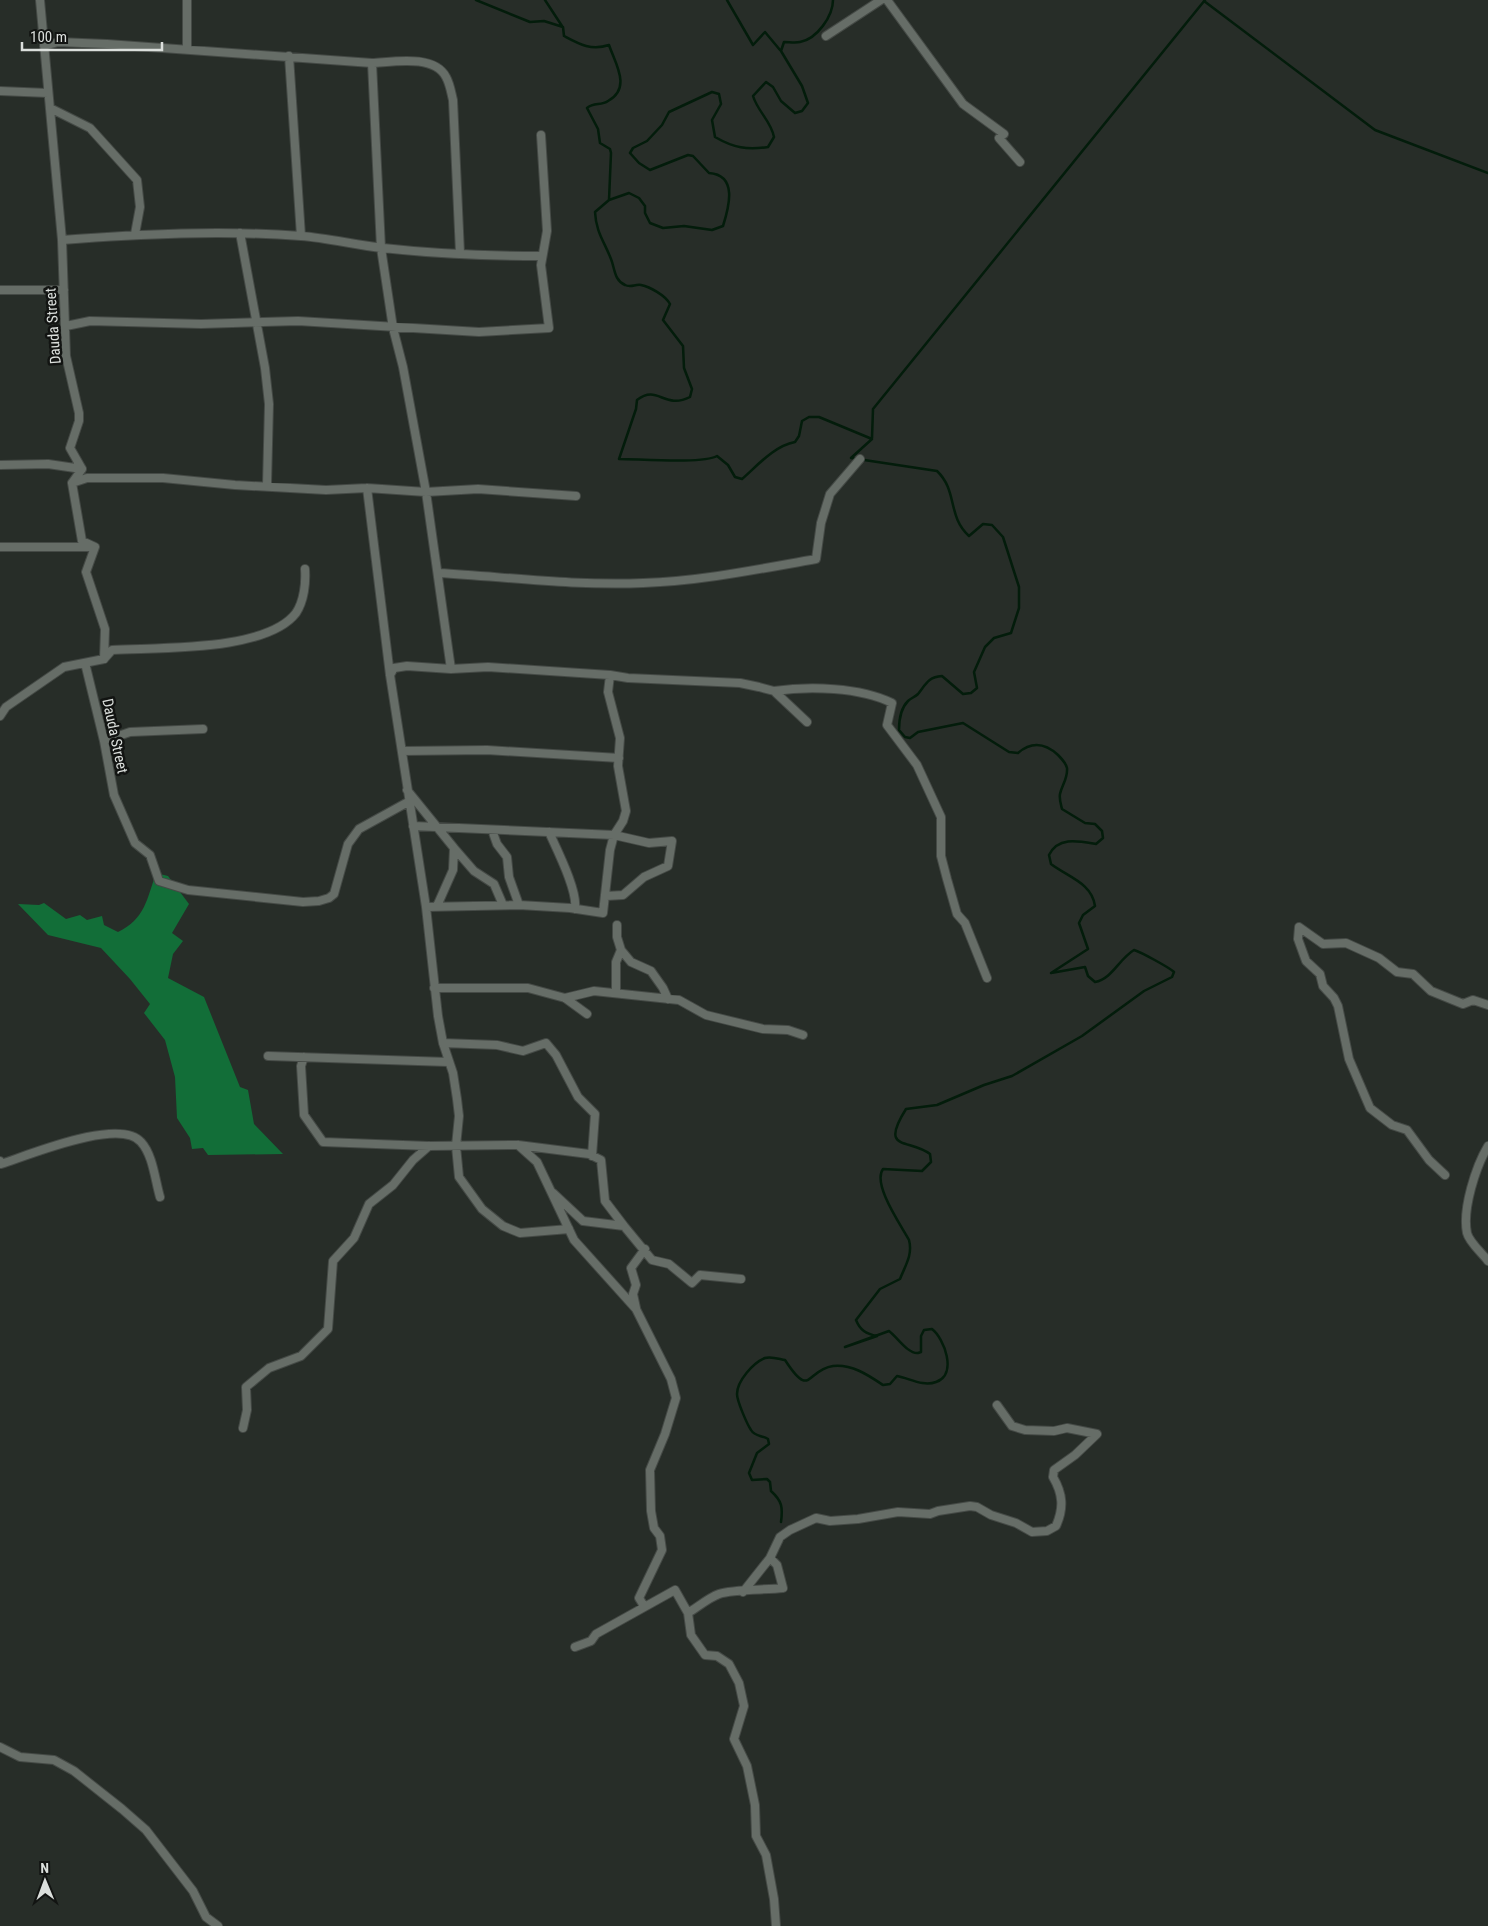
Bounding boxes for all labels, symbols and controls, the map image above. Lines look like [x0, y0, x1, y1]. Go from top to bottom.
scale bar [22, 20, 162, 52]
text: 100 m [30, 28, 67, 46]
street label: Dauda Street [41, 287, 65, 365]
street label: Dauda Street [98, 697, 132, 775]
north arrow [20, 1856, 70, 1906]
text: N [40, 1860, 49, 1876]

